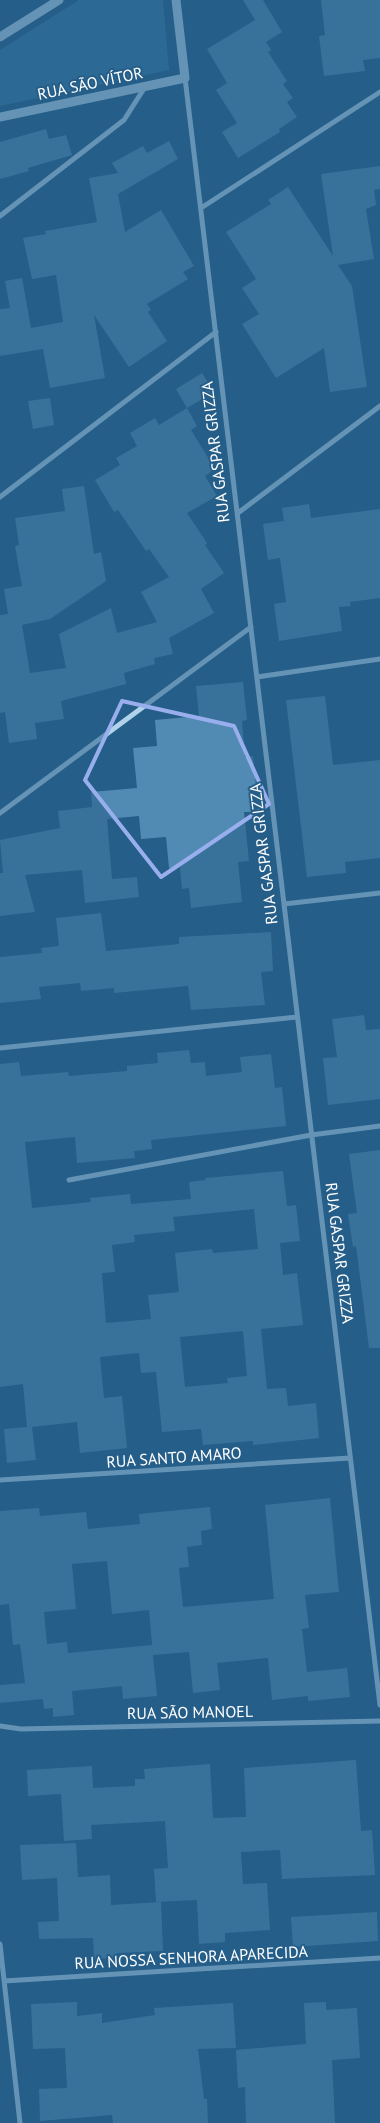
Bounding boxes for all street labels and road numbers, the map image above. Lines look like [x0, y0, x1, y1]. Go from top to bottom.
street label: RUA SÃO VÍTOR [35, 62, 145, 104]
street label: RUA GASPAR GRIZZA [196, 380, 234, 524]
street label: RUA GASPAR GRIZZA [244, 782, 282, 926]
street label: RUA GASPAR GRIZZA [321, 1181, 359, 1325]
street label: RUA SANTO AMARO [106, 1442, 242, 1472]
street label: RUA SÃO MANOEL [127, 1701, 253, 1723]
street label: RUA NOSSA SENHORA APARECIDA [74, 1941, 309, 1973]

